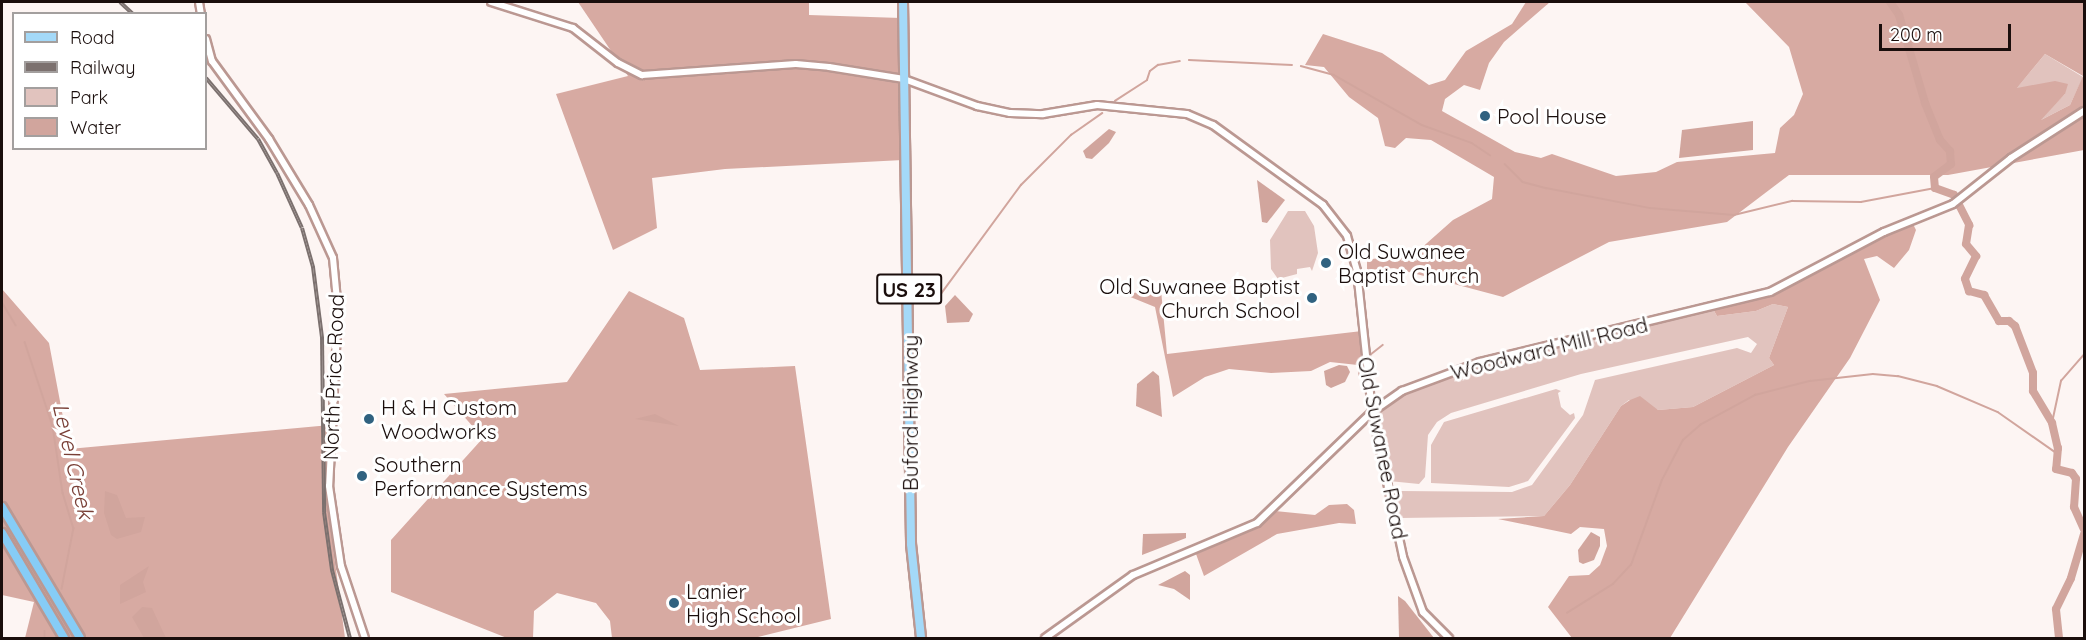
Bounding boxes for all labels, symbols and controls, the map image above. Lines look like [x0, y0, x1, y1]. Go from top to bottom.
legend [12, 12, 207, 150]
scale bar [1882, 12, 2014, 50]
text: 200 m [1890, 23, 1943, 46]
text: Road [70, 26, 115, 49]
text: Railway [70, 56, 136, 79]
text: Park [70, 86, 108, 109]
place label: Pool House [1497, 103, 1607, 129]
marker: Pool House [1478, 109, 1492, 123]
text: Water [70, 116, 121, 139]
place label: Old Suwanee Baptist Church [1338, 238, 1479, 288]
marker: Old Suwanee Baptist Church [1319, 256, 1333, 270]
road number: US 23 [876, 272, 942, 306]
place label: Old Suwanee Baptist Church School [1099, 273, 1300, 323]
marker: Old Suwanee Baptist Church School [1305, 291, 1319, 305]
street label: North Price Road [318, 293, 348, 461]
street label: Woodward Mill Road [1448, 311, 1650, 385]
street label: Buford Highway [897, 335, 923, 491]
street label: Old Suwanee Road [1353, 355, 1413, 541]
place label: H & H Custom Woodworks [381, 394, 517, 444]
water label: Level Creek [47, 401, 99, 521]
marker: H & H Custom Woodworks [362, 412, 376, 426]
place label: Southern Performance Systems [374, 451, 588, 501]
marker: Southern Performance Systems [355, 469, 369, 483]
place label: Lanier High School [686, 578, 801, 628]
marker: Lanier High School [667, 596, 681, 610]

